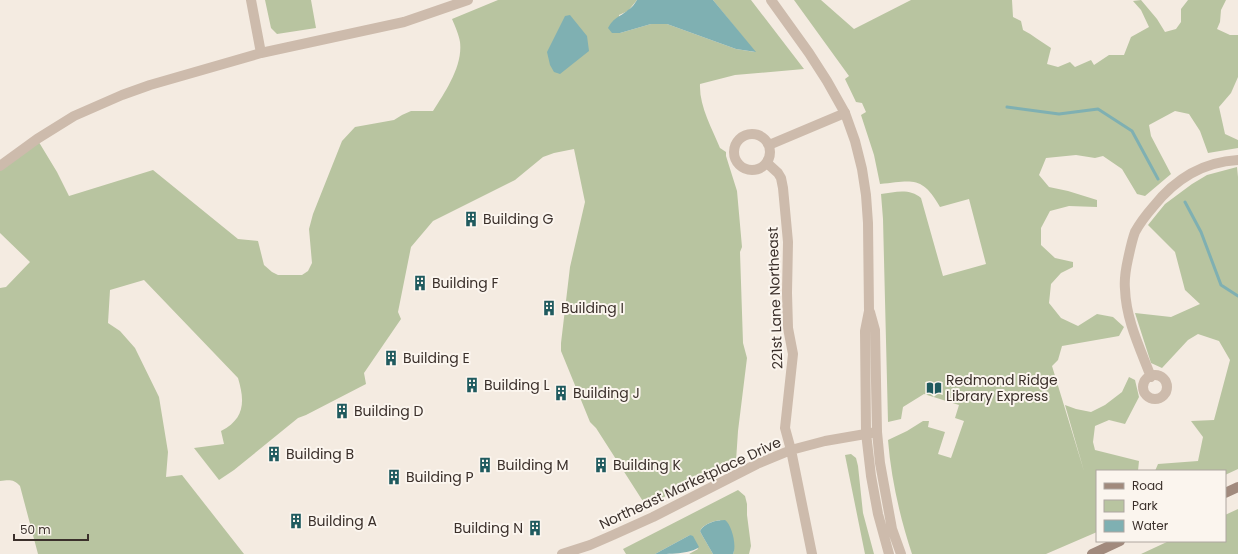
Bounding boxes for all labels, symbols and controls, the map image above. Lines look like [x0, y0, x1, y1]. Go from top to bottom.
place label: Building G [483, 209, 553, 229]
building icon: Building G [462, 210, 480, 228]
street label: 221st Lane Northeast [763, 227, 787, 369]
place label: Building F [432, 273, 499, 293]
building icon: Building F [411, 274, 429, 292]
place label: Building I [561, 298, 624, 318]
building icon: Building I [540, 299, 558, 317]
place label: Building E [403, 348, 470, 368]
building icon: Building E [382, 349, 400, 367]
place label: Redmond Ridge Library Express [946, 370, 1058, 406]
place label: Building L [484, 375, 550, 395]
building icon: Building L [463, 376, 481, 394]
library icon: Redmond Ridge Library Express [925, 379, 943, 397]
place label: Building J [573, 383, 640, 403]
building icon: Building J [552, 384, 570, 402]
place label: Building D [354, 401, 423, 421]
building icon: Building D [333, 402, 351, 420]
street label: Northeast Marketplace Drive [596, 432, 784, 534]
place label: Building B [286, 444, 354, 464]
building icon: Building B [265, 445, 283, 463]
place label: Building M [497, 455, 569, 475]
place label: Building K [613, 455, 681, 475]
building icon: Building M [476, 456, 494, 474]
building icon: Building K [592, 456, 610, 474]
place label: Building P [406, 467, 474, 487]
building icon: Building P [385, 468, 403, 486]
legend [1096, 470, 1226, 542]
text: Road [1132, 477, 1163, 494]
text: Park [1132, 497, 1159, 514]
place label: Building A [308, 511, 377, 531]
building icon: Building A [287, 512, 305, 530]
scale bar [14, 516, 88, 542]
text: Water [1132, 517, 1169, 534]
place label: Building N [454, 518, 523, 538]
building icon: Building N [526, 519, 544, 537]
text: 50 m [20, 521, 51, 538]

